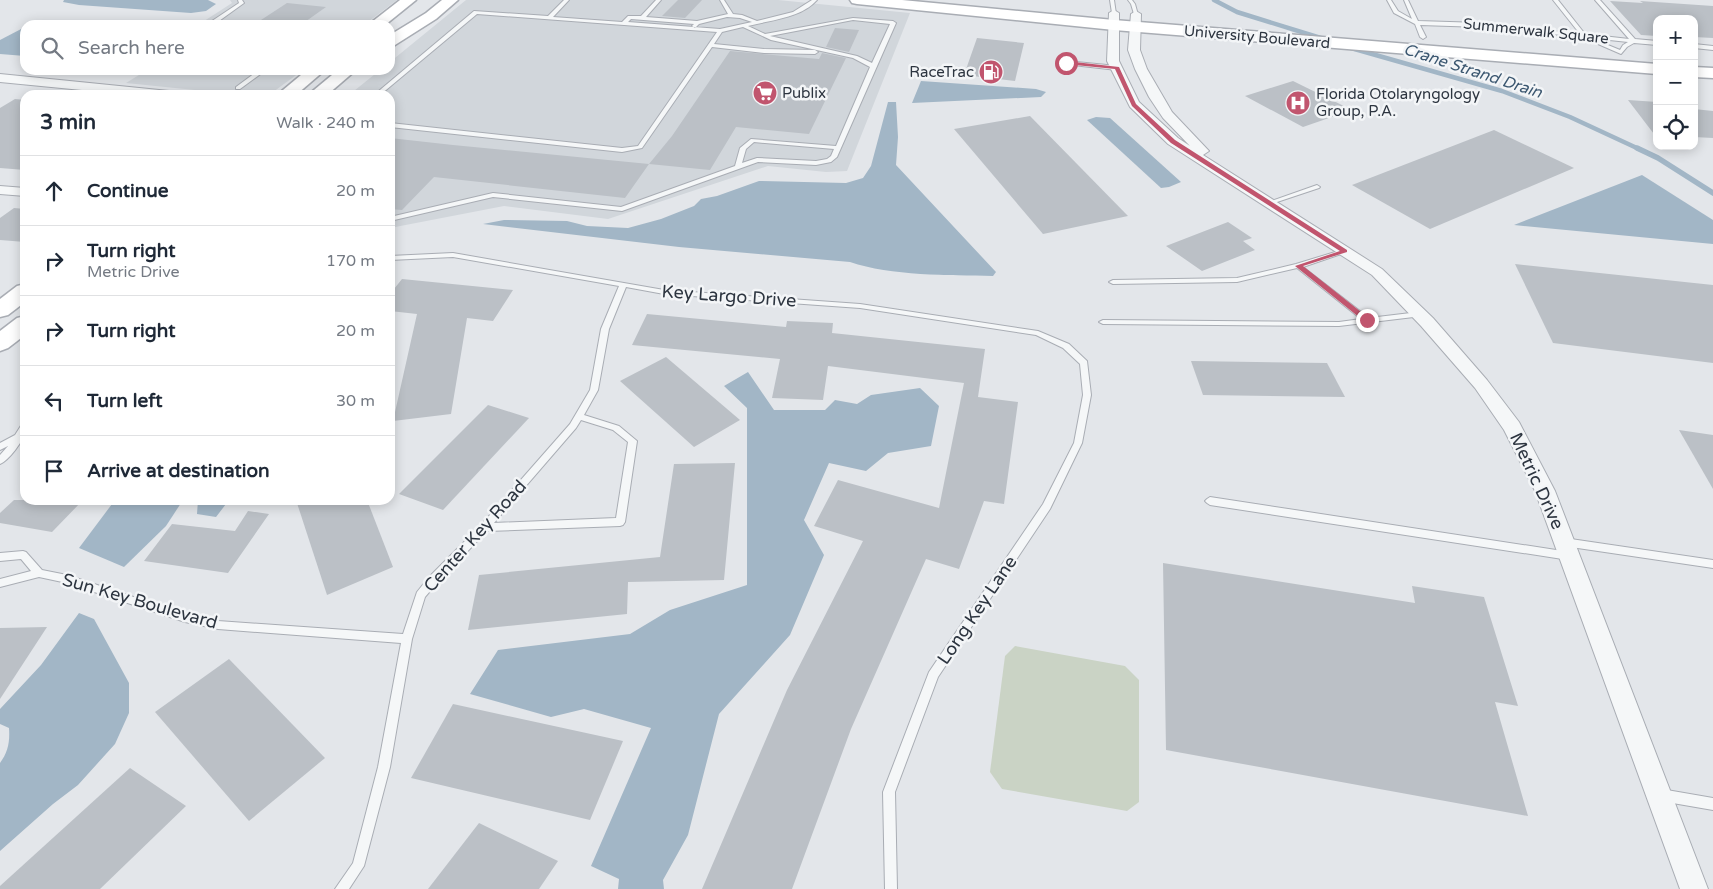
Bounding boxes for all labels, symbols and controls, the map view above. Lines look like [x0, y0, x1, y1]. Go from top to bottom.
street label: Summerwalk Square [1462, 14, 1610, 48]
map controls [1653, 15, 1698, 150]
button: + [1653, 15, 1698, 60]
search box [20, 20, 395, 75]
street label: University Boulevard [1183, 22, 1331, 52]
icon: search [38, 34, 66, 62]
text: Search here [78, 37, 185, 59]
water label: Crane Strand Drain [1401, 39, 1546, 103]
route start [1055, 52, 1078, 75]
fuel station icon: RaceTrac [978, 59, 1004, 85]
button: − [1653, 60, 1698, 105]
place label: RaceTrac [909, 63, 974, 81]
supermarket icon: Publix [752, 80, 778, 106]
place label: Publix [782, 84, 826, 102]
place label: Florida Otolaryngology Group, P.A. [1316, 85, 1480, 120]
hospital icon: Florida Otolaryngology Group, P.A. [1285, 90, 1311, 116]
button: locate [1653, 105, 1698, 150]
text: 3 min [40, 110, 96, 135]
text: Walk · 240 m [276, 113, 375, 133]
icon: ahead [40, 177, 68, 205]
text: Continue [87, 180, 169, 202]
text: 20 m [336, 181, 375, 201]
text: Turn right [87, 240, 175, 262]
icon: right [40, 247, 68, 275]
text: 170 m [326, 251, 375, 271]
text: Metric Drive [87, 262, 180, 282]
street label: Key Largo Drive [661, 280, 797, 312]
route end [1356, 309, 1379, 332]
icon: right [40, 317, 68, 345]
text: Turn right [87, 320, 175, 342]
text: 20 m [336, 321, 375, 341]
icon: left [40, 387, 68, 415]
text: Turn left [87, 390, 163, 412]
text: 30 m [336, 391, 375, 411]
street label: Metric Drive [1505, 429, 1569, 533]
icon: arrive [40, 457, 68, 485]
text: Arrive at destination [87, 460, 270, 482]
street label: Center Key Road [419, 475, 531, 597]
street label: Long Key Lane [933, 551, 1021, 669]
street label: Sun Key Boulevard [60, 568, 220, 634]

